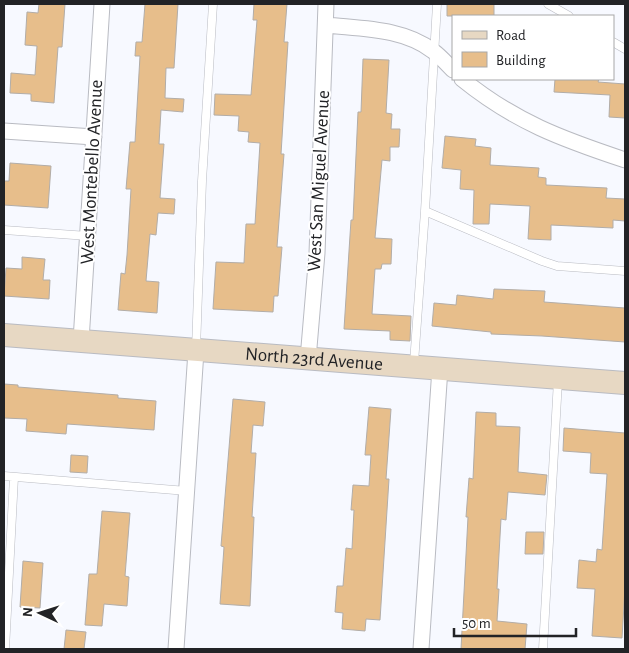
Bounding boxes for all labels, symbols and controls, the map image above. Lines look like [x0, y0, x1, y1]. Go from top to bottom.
legend [452, 15, 614, 80]
text: Road [496, 28, 526, 43]
text: Building [496, 53, 546, 68]
street label: West Montebello Avenue [78, 79, 106, 265]
street label: West San Miguel Avenue [305, 90, 333, 272]
street label: North 23rd Avenue [245, 344, 384, 374]
north arrow [15, 588, 65, 638]
scale bar [454, 606, 576, 638]
text: N [21, 607, 35, 618]
text: 50 m [462, 616, 491, 631]

